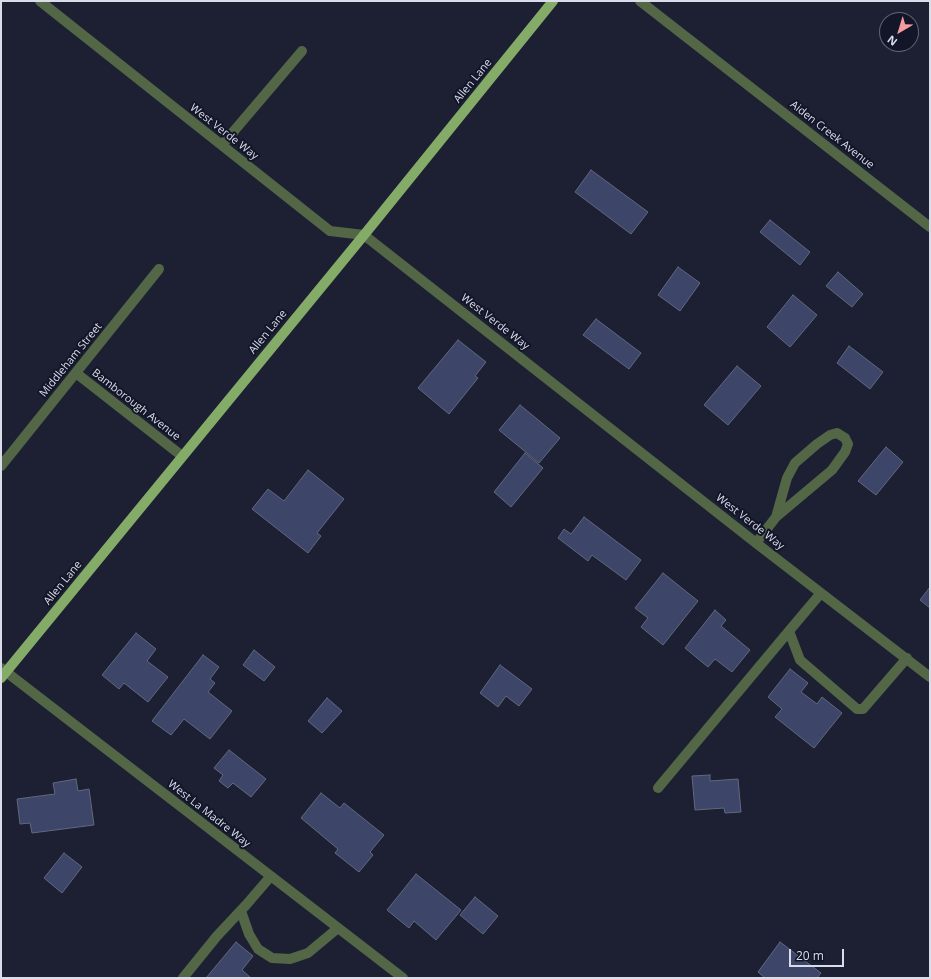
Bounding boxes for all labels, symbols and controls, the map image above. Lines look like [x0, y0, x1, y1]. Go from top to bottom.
north arrow [879, 12, 919, 52]
text: N [884, 32, 900, 50]
street label: Allen Lane [451, 56, 495, 106]
street label: Aiden Creek Avenue [787, 98, 877, 172]
street label: West Verde Way [187, 101, 261, 163]
street label: West Verde Way [458, 291, 532, 353]
street label: Allen Lane [246, 307, 290, 357]
street label: Middleham Street [37, 320, 105, 400]
street label: Bamborough Avenue [89, 366, 183, 444]
street label: West Verde Way [713, 491, 787, 553]
street label: Allen Lane [41, 558, 85, 608]
street label: West La Madre Way [165, 778, 253, 850]
scale bar [791, 941, 846, 967]
text: 20 m [796, 947, 824, 964]

